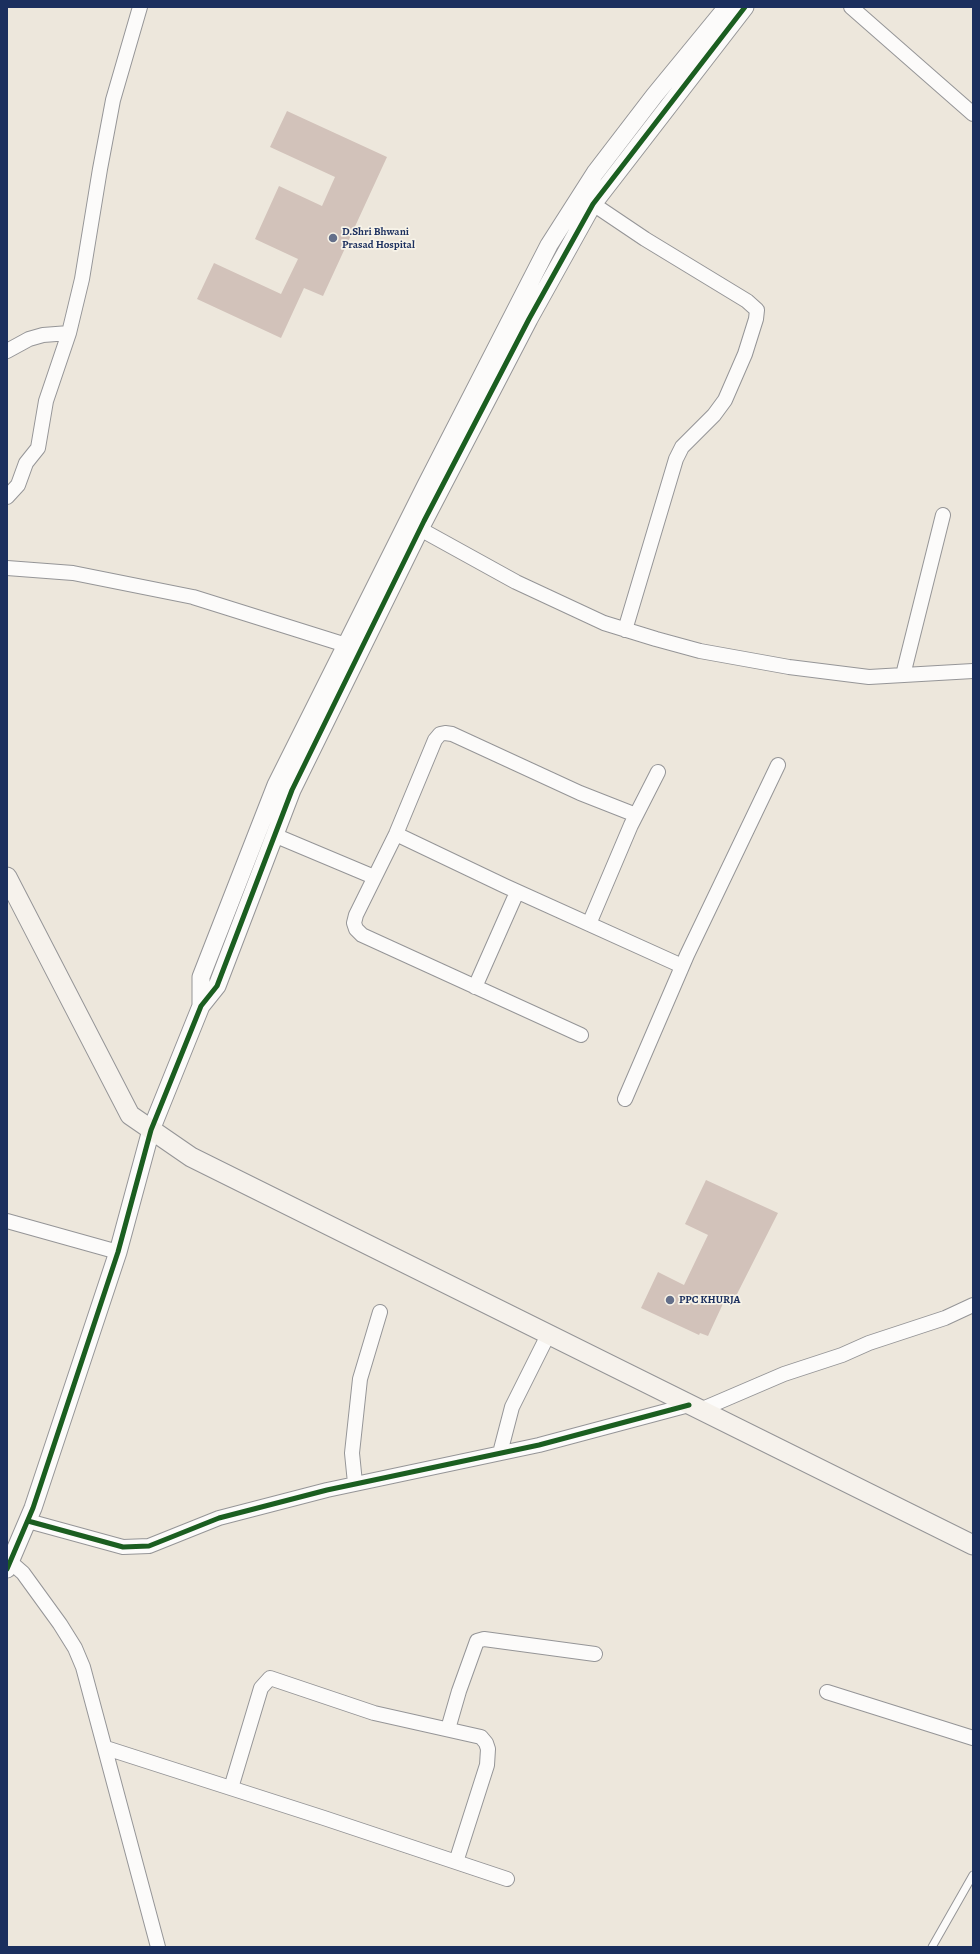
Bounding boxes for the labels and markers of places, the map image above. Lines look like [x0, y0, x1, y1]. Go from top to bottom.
place label: D.Shri Bhwani Prasad Hospital [342, 225, 415, 251]
marker: D.Shri Bhwani Prasad Hospital [327, 232, 339, 244]
place label: PPC KHURJA [679, 1293, 740, 1307]
marker: PPC KHURJA [664, 1294, 676, 1306]

